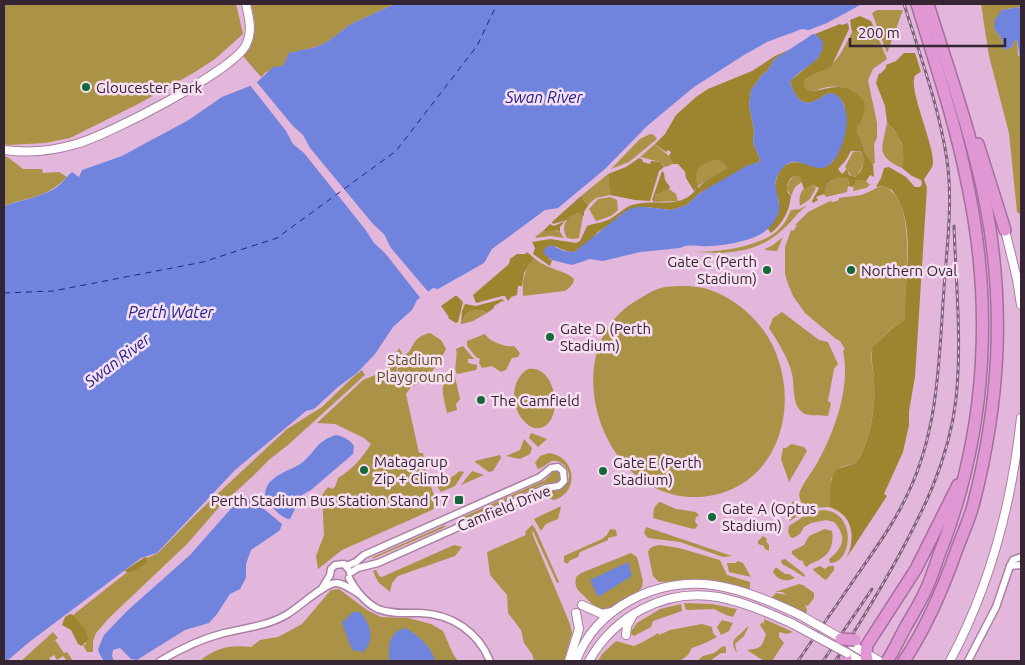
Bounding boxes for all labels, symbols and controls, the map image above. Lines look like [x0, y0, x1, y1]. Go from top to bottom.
scale bar [850, 15, 1005, 47]
text: 200 m [858, 24, 900, 41]
place label: Gloucester Park [96, 79, 202, 96]
marker: Gloucester Park [80, 81, 92, 93]
water label: Swan River [504, 88, 583, 106]
place label: Gate C (Perth Stadium) [667, 253, 757, 287]
place label: Northern Oval [861, 262, 957, 279]
marker: Gate C (Perth Stadium) [761, 264, 773, 276]
marker: Northern Oval [845, 264, 857, 276]
water label: Perth Water [128, 303, 215, 321]
place label: Gate D (Perth Stadium) [560, 320, 651, 354]
water label: Swan River [80, 329, 154, 391]
marker: Gate D (Perth Stadium) [544, 331, 556, 343]
park label: Stadium Playground [377, 351, 453, 385]
place label: The Camfield [491, 392, 580, 409]
marker: The Camfield [475, 394, 487, 406]
place label: Matagarup Zip + Climb [374, 453, 449, 487]
place label: Gate E (Perth Stadium) [613, 454, 702, 488]
marker: Matagarup Zip + Climb [358, 464, 370, 476]
marker: Gate E (Perth Stadium) [597, 465, 609, 477]
street label: Camfield Drive [455, 482, 553, 534]
place label: Perth Stadium Bus Station Stand 17 [211, 492, 449, 509]
marker: Perth Stadium Bus Station Stand 17 [453, 494, 465, 506]
place label: Gate A (Optus Stadium) [722, 500, 816, 534]
marker: Gate A (Optus Stadium) [706, 511, 718, 523]

